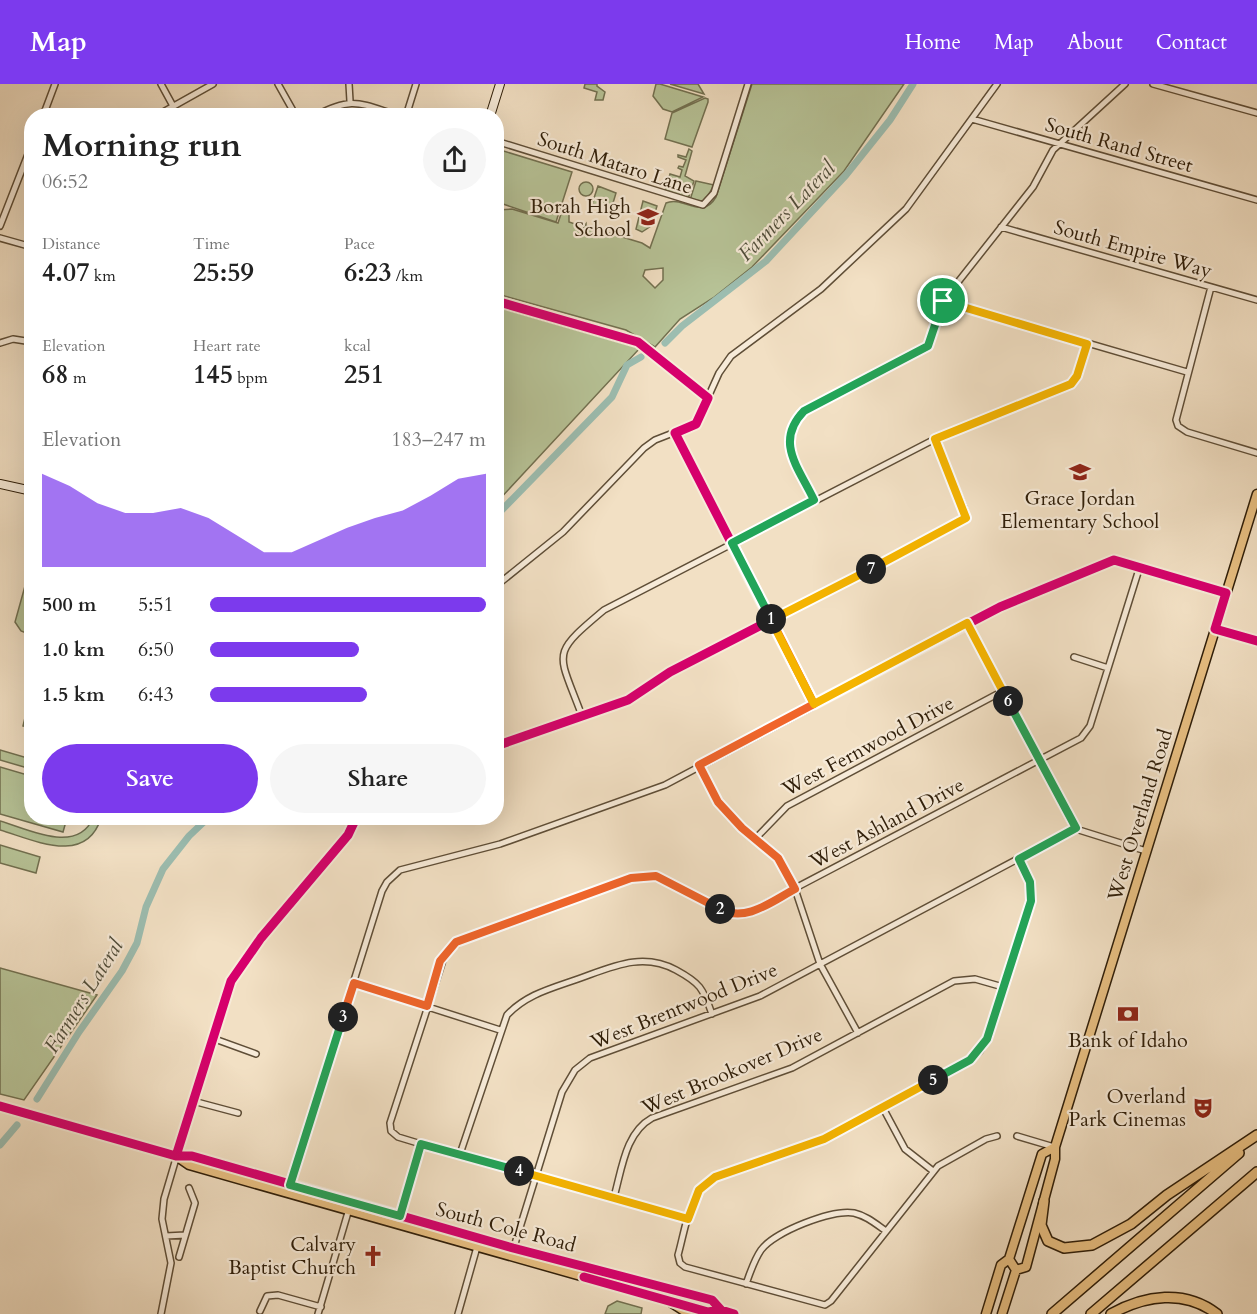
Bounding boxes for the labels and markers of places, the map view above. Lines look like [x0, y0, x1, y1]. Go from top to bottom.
place label: Borah High School [530, 193, 631, 243]
school or university icon: Borah High School [636, 205, 660, 229]
pin [917, 275, 968, 326]
school or university icon: Grace Jordan Elementary School [1068, 460, 1092, 484]
place label: Grace Jordan Elementary School [1001, 485, 1159, 535]
pin: 7 [856, 554, 886, 584]
pin: 1 [756, 604, 786, 634]
pin: 6 [993, 686, 1023, 716]
pin: 2 [705, 894, 735, 924]
pin: 3 [328, 1002, 358, 1032]
bank icon: Bank of Idaho [1116, 1002, 1140, 1026]
place label: Bank of Idaho [1068, 1027, 1188, 1054]
pin: 5 [918, 1065, 948, 1095]
place label: Overland Park Cinemas [1069, 1083, 1186, 1133]
theatre icon: Overland Park Cinemas [1191, 1096, 1215, 1120]
pin: 4 [504, 1156, 534, 1186]
place label: Calvary Baptist Church [228, 1231, 356, 1281]
church icon: Calvary Baptist Church [361, 1244, 385, 1268]

